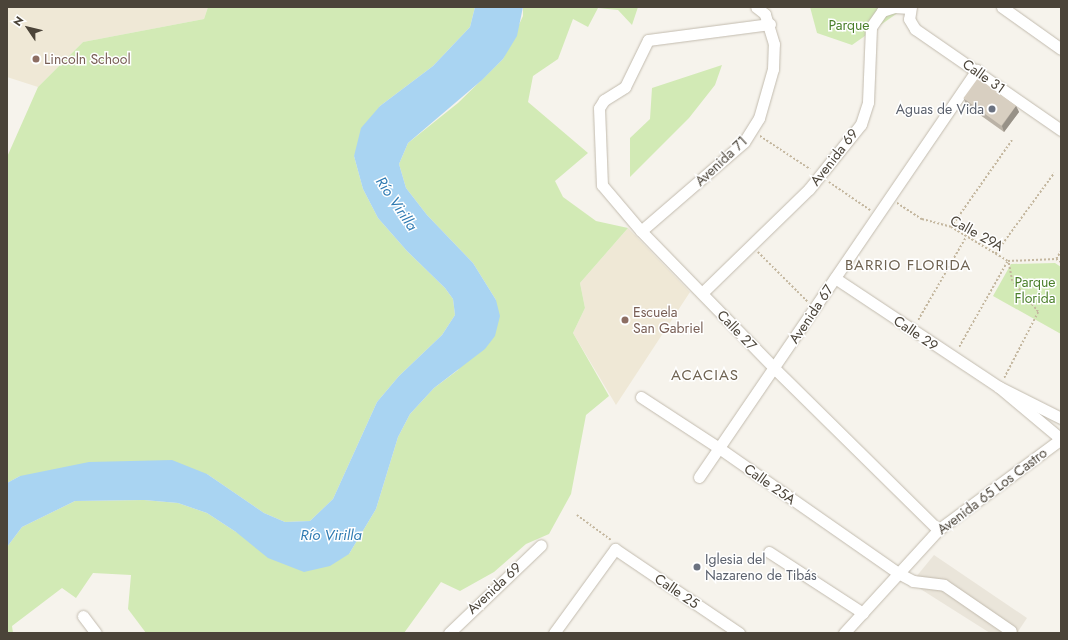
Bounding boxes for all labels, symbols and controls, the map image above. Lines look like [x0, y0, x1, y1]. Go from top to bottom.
north arrow [8, 8, 48, 48]
text: N [9, 13, 27, 29]
park label: Parque [828, 17, 870, 33]
place label: Lincoln School [44, 51, 131, 67]
marker: Lincoln School [31, 54, 41, 64]
street label: Calle 31 [959, 55, 1009, 97]
place label: Aguas de Vida [896, 101, 984, 117]
marker: Aguas de Vida [987, 104, 997, 114]
street label: Avenida 69 [807, 125, 861, 189]
street label: Avenida 71 [691, 133, 751, 189]
water label: Río Virilla [371, 173, 421, 235]
street label: Calle 29A [947, 211, 1007, 255]
district label: BARRIO FLORIDA [845, 257, 971, 275]
park label: Parque Florida [1014, 274, 1056, 306]
street label: Avenida 67 [785, 282, 837, 346]
place label: Escuela San Gabriel [633, 304, 703, 336]
street label: Calle 27 [714, 306, 760, 354]
street label: Calle 29 [890, 312, 942, 354]
marker: Escuela San Gabriel [620, 315, 630, 325]
district label: ACACIAS [671, 367, 739, 385]
street label: Avenida 65 Los Castro [934, 444, 1050, 538]
street label: Calle 25A [741, 460, 799, 508]
water label: Río Virilla [300, 527, 362, 545]
place label: Iglesia del Nazareno de Tibás [705, 551, 817, 584]
street label: Avenida 69 [464, 559, 524, 617]
marker: Iglesia del Nazareno de Tibás [692, 562, 702, 572]
street label: Calle 25 [652, 570, 702, 612]

